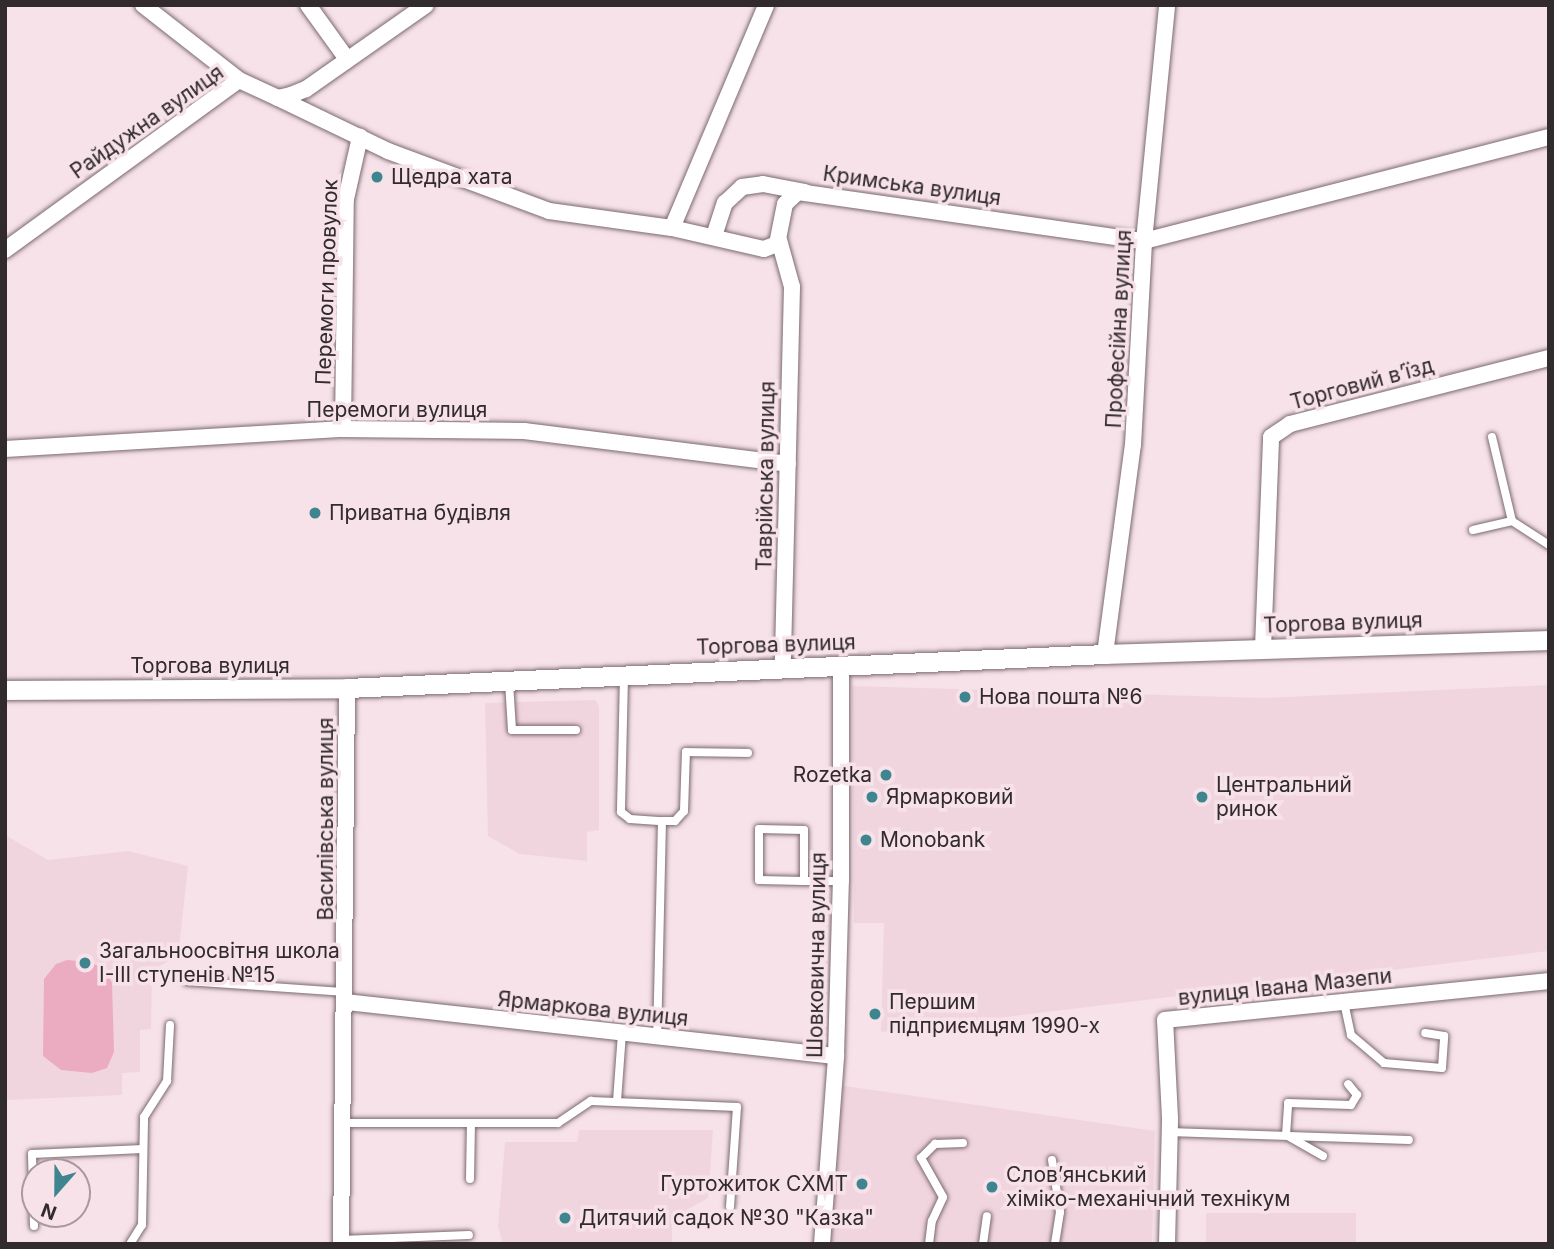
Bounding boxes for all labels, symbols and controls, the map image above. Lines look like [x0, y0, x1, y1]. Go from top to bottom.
street label: Райдужна вулиця [66, 60, 228, 184]
street label: Кримська вулиця [821, 161, 1003, 211]
place label: Щедра хата [391, 164, 512, 190]
marker: Щедра хата [369, 169, 385, 185]
street label: Перемоги провулок [311, 179, 343, 385]
street label: Професійна вулиця [1101, 229, 1137, 429]
street label: Торговий в’їзд [1288, 353, 1436, 415]
street label: Таврійська вулиця [752, 381, 780, 571]
street label: Перемоги вулиця [307, 397, 487, 423]
place label: Приватна будівля [329, 500, 511, 526]
marker: Приватна будівля [307, 505, 323, 521]
street label: Торгова вулиця [1263, 608, 1423, 638]
street label: Торгова вулиця [696, 630, 856, 660]
street label: Торгова вулиця [130, 653, 290, 679]
place label: Нова пошта №6 [979, 684, 1142, 710]
marker: Нова пошта №6 [957, 689, 973, 705]
street label: Василівська вулиця [313, 717, 339, 921]
place label: Rozetka [793, 762, 872, 788]
marker: Rozetka [878, 767, 894, 783]
place label: Центральний ринок [1216, 772, 1352, 822]
place label: Ярмарковий [886, 784, 1013, 810]
marker: Ярмарковий [864, 789, 880, 805]
marker: Центральний ринок [1194, 789, 1210, 805]
place label: Monobank [880, 827, 985, 853]
marker: Monobank [858, 832, 874, 848]
street label: Шовковична вулиця [803, 852, 831, 1058]
place label: Загальноосвітня школа І-ІІІ ступенів №15 [99, 938, 340, 988]
marker: Загальноосвітня школа І-ІІІ ступенів №15 [77, 955, 93, 971]
street label: вулиця Івана Мазепи [1177, 963, 1393, 1011]
street label: Ярмаркова вулиця [496, 986, 690, 1032]
place label: Першим підприємцям 1990-х [889, 989, 1100, 1039]
marker: Першим підприємцям 1990-х [867, 1006, 883, 1022]
north arrow [21, 1158, 91, 1228]
place label: Слов’янський хіміко-механічний технікум [1006, 1162, 1290, 1212]
place label: Гуртожиток СХМТ [660, 1171, 848, 1197]
marker: Гуртожиток СХМТ [854, 1176, 870, 1192]
marker: Слов’янський хіміко-механічний технікум [984, 1179, 1000, 1195]
text: N [38, 1198, 60, 1225]
place label: Дитячий садок №30 "Казка" [579, 1205, 874, 1231]
marker: Дитячий садок №30 "Казка" [557, 1210, 573, 1226]

